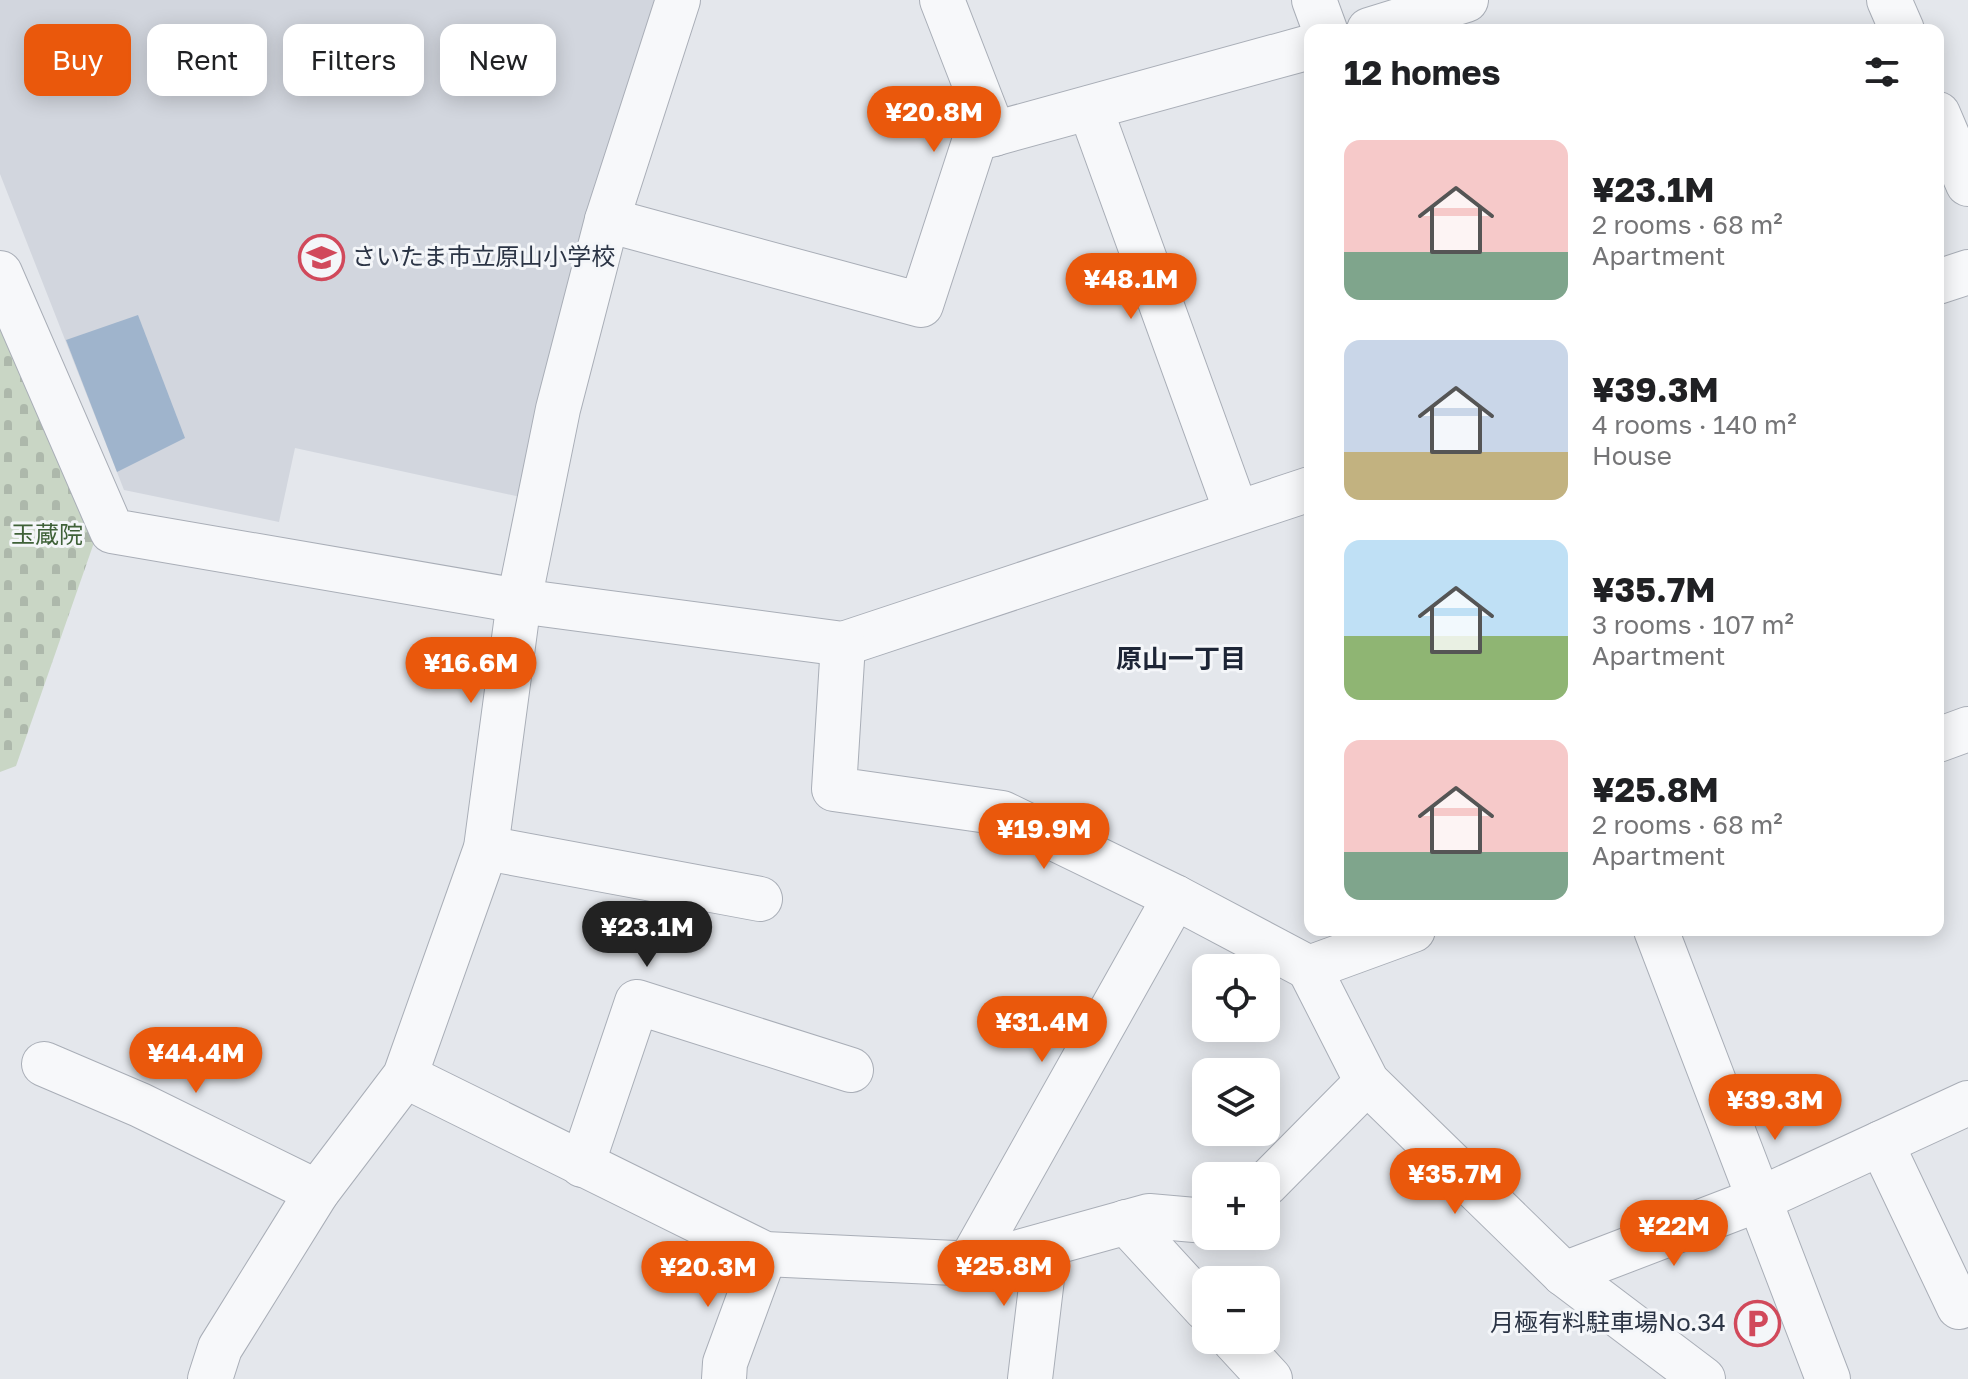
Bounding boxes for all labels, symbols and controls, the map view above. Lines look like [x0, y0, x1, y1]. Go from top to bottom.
chip: Buy [24, 24, 131, 96]
chip: Rent [147, 24, 267, 96]
chip: Filters [283, 24, 424, 96]
chip: New [440, 24, 556, 96]
icon: filters [1860, 50, 1904, 94]
text: 12 homes [1344, 52, 1501, 92]
pin: ¥20.8M [869, 86, 999, 154]
text: ¥20.8M [885, 96, 983, 127]
text: ¥23.1M [1592, 169, 1715, 209]
icon: home [1408, 172, 1504, 268]
text: 2 rooms · 68 m² [1592, 209, 1783, 240]
school or university icon: さいたま市立原山小学校 [297, 233, 345, 281]
text: Apartment [1592, 240, 1725, 271]
place label: さいたま市立原山小学校 [352, 241, 615, 270]
pin: ¥48.1M [1066, 253, 1196, 321]
text: ¥48.1M [1084, 263, 1178, 294]
text: ¥39.3M [1592, 369, 1719, 409]
icon: home [1408, 372, 1504, 468]
text: 4 rooms · 140 m² [1592, 409, 1797, 440]
text: House [1592, 440, 1672, 471]
park label: 玉蔵院 [11, 519, 83, 548]
text: ¥35.7M [1592, 569, 1716, 609]
icon: home [1408, 572, 1504, 668]
text: 3 rooms · 107 m² [1592, 609, 1794, 640]
pin: ¥16.6M [406, 637, 536, 705]
text: Apartment [1592, 640, 1725, 671]
district label: 原山一丁目 [1116, 643, 1246, 674]
text: ¥16.6M [423, 647, 519, 678]
text: ¥25.8M [1592, 769, 1719, 809]
icon: home [1408, 772, 1504, 868]
pin: ¥19.9M [979, 803, 1109, 871]
text: 2 rooms · 68 m² [1592, 809, 1783, 840]
text: ¥19.9M [996, 813, 1092, 844]
text: Apartment [1592, 840, 1725, 871]
pin: ¥23.1M [582, 901, 712, 969]
text: ¥23.1M [600, 911, 694, 942]
map controls [1192, 954, 1280, 1354]
button: locate [1192, 954, 1280, 1042]
pin: ¥31.4M [977, 996, 1107, 1064]
text: ¥31.4M [995, 1006, 1089, 1037]
pin: ¥44.4M [131, 1027, 261, 1095]
text: ¥44.4M [147, 1037, 245, 1068]
button: layers [1192, 1058, 1280, 1146]
pin: ¥39.3M [1710, 1074, 1840, 1142]
text: ¥39.3M [1727, 1084, 1823, 1115]
pin: ¥35.7M [1390, 1148, 1520, 1216]
text: ¥35.7M [1408, 1158, 1502, 1189]
button: + [1192, 1162, 1280, 1250]
pin: ¥22M [1627, 1200, 1721, 1268]
text: ¥22M [1638, 1210, 1710, 1241]
pin: ¥25.8M [939, 1240, 1069, 1308]
pin: ¥20.3M [643, 1241, 773, 1309]
text: ¥25.8M [956, 1250, 1052, 1281]
text: ¥20.3M [659, 1251, 757, 1282]
button: − [1192, 1266, 1280, 1354]
parking icon: 月極有料駐車場No.34 [1733, 1299, 1781, 1347]
place label: 月極有料駐車場No.34 [1490, 1307, 1726, 1336]

